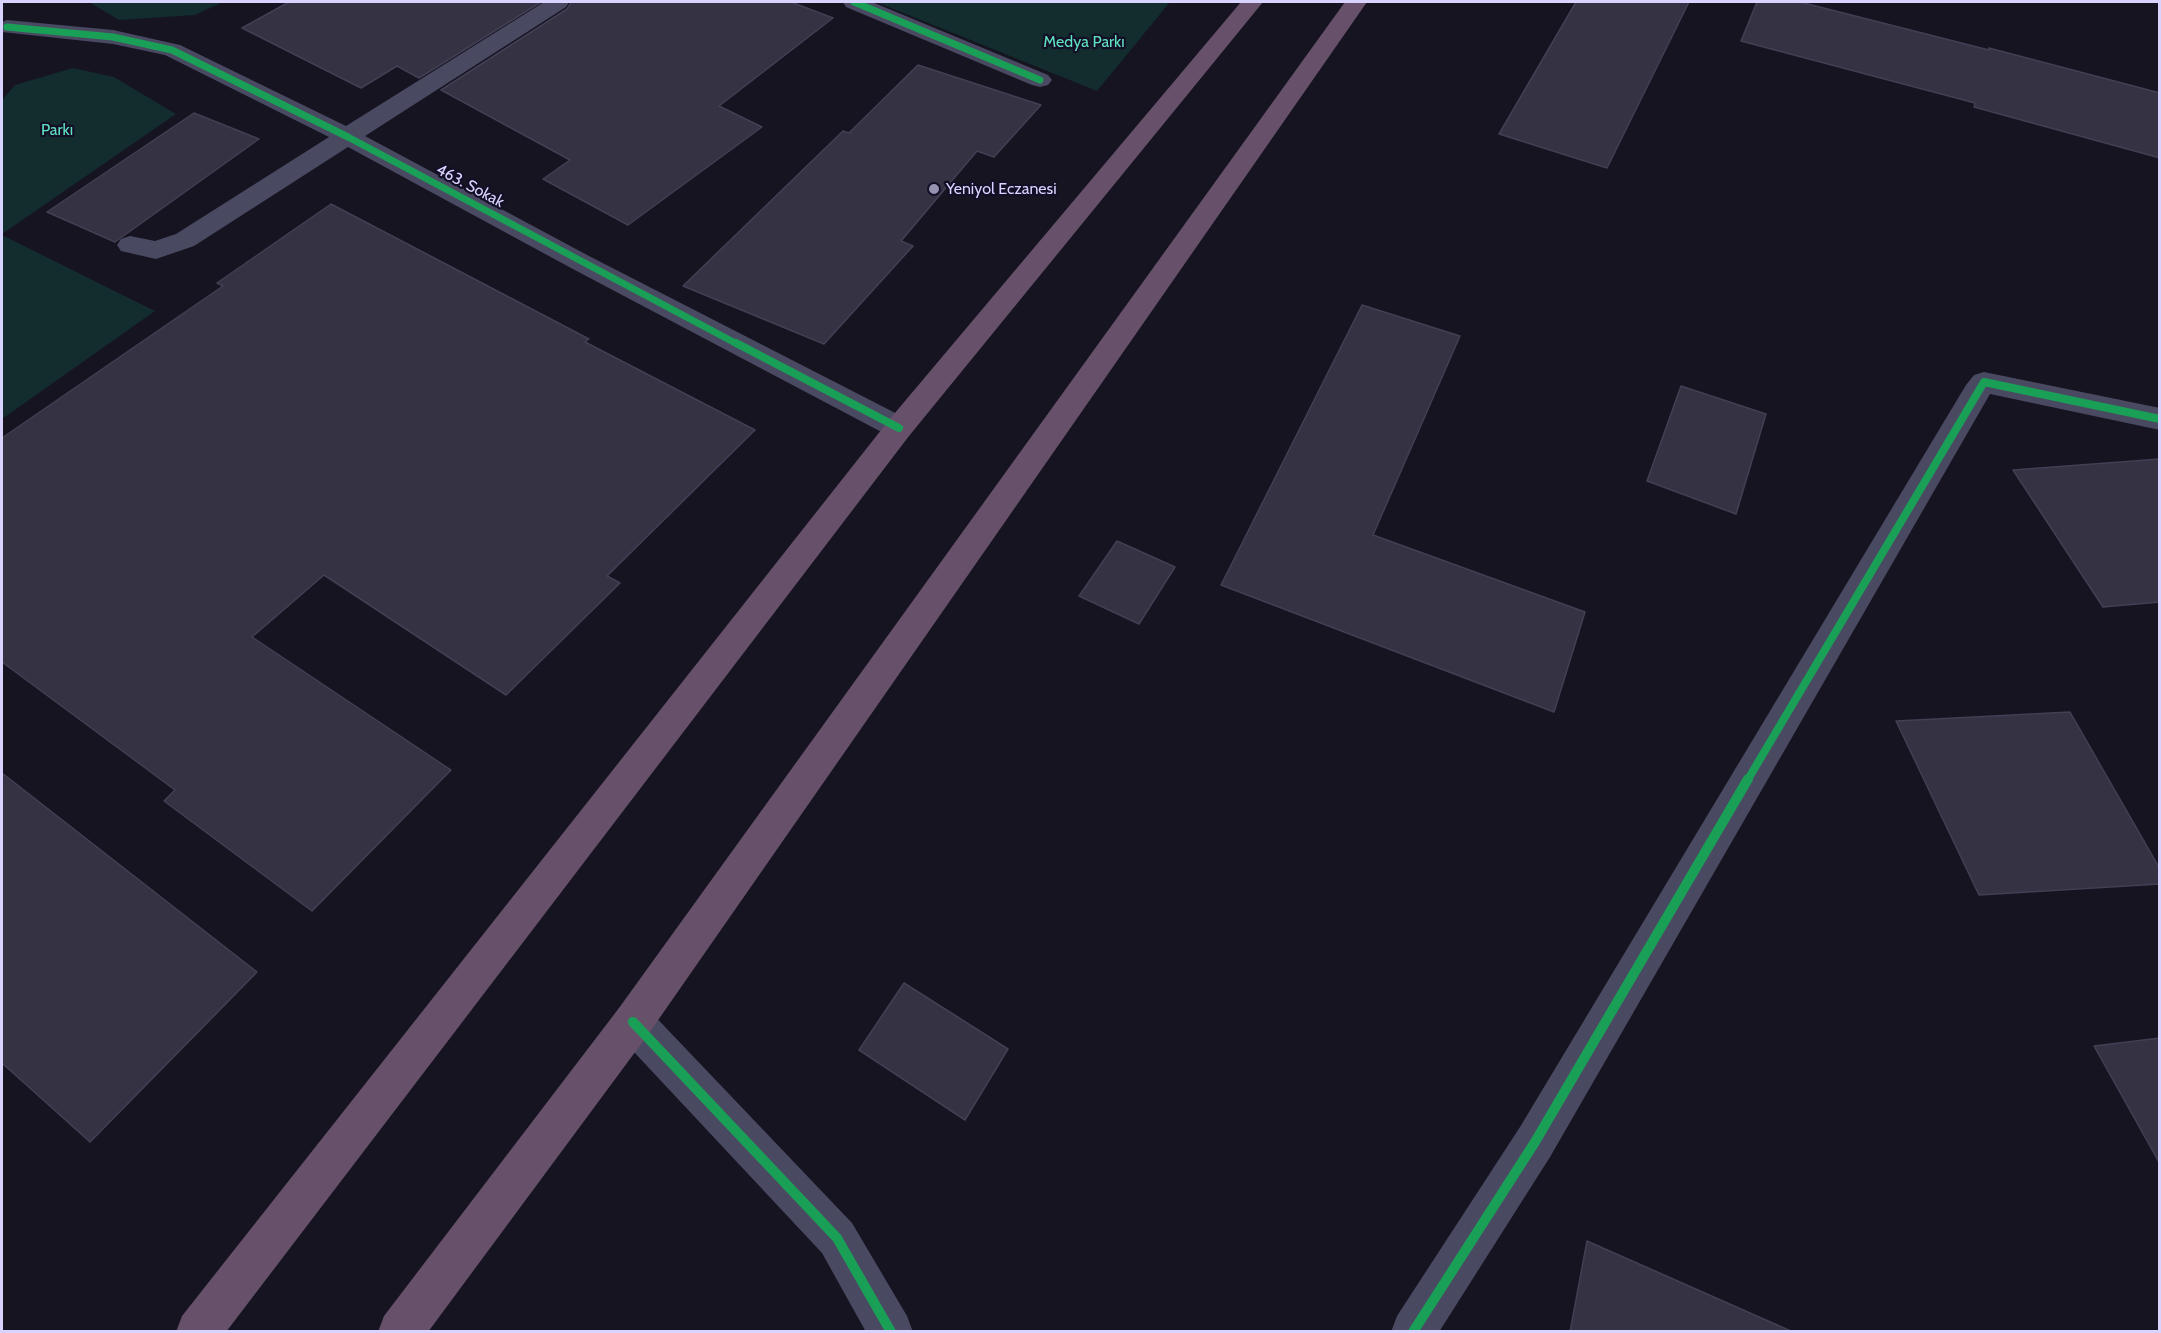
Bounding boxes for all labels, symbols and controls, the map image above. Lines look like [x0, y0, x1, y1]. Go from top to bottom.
park label: Medya Parkı [1043, 32, 1125, 52]
park label: Parkı [41, 120, 73, 140]
street label: 463. Sokak [433, 160, 507, 212]
place label: Yeniyol Eczanesi [946, 179, 1057, 199]
marker: Yeniyol Eczanesi [927, 182, 941, 196]

